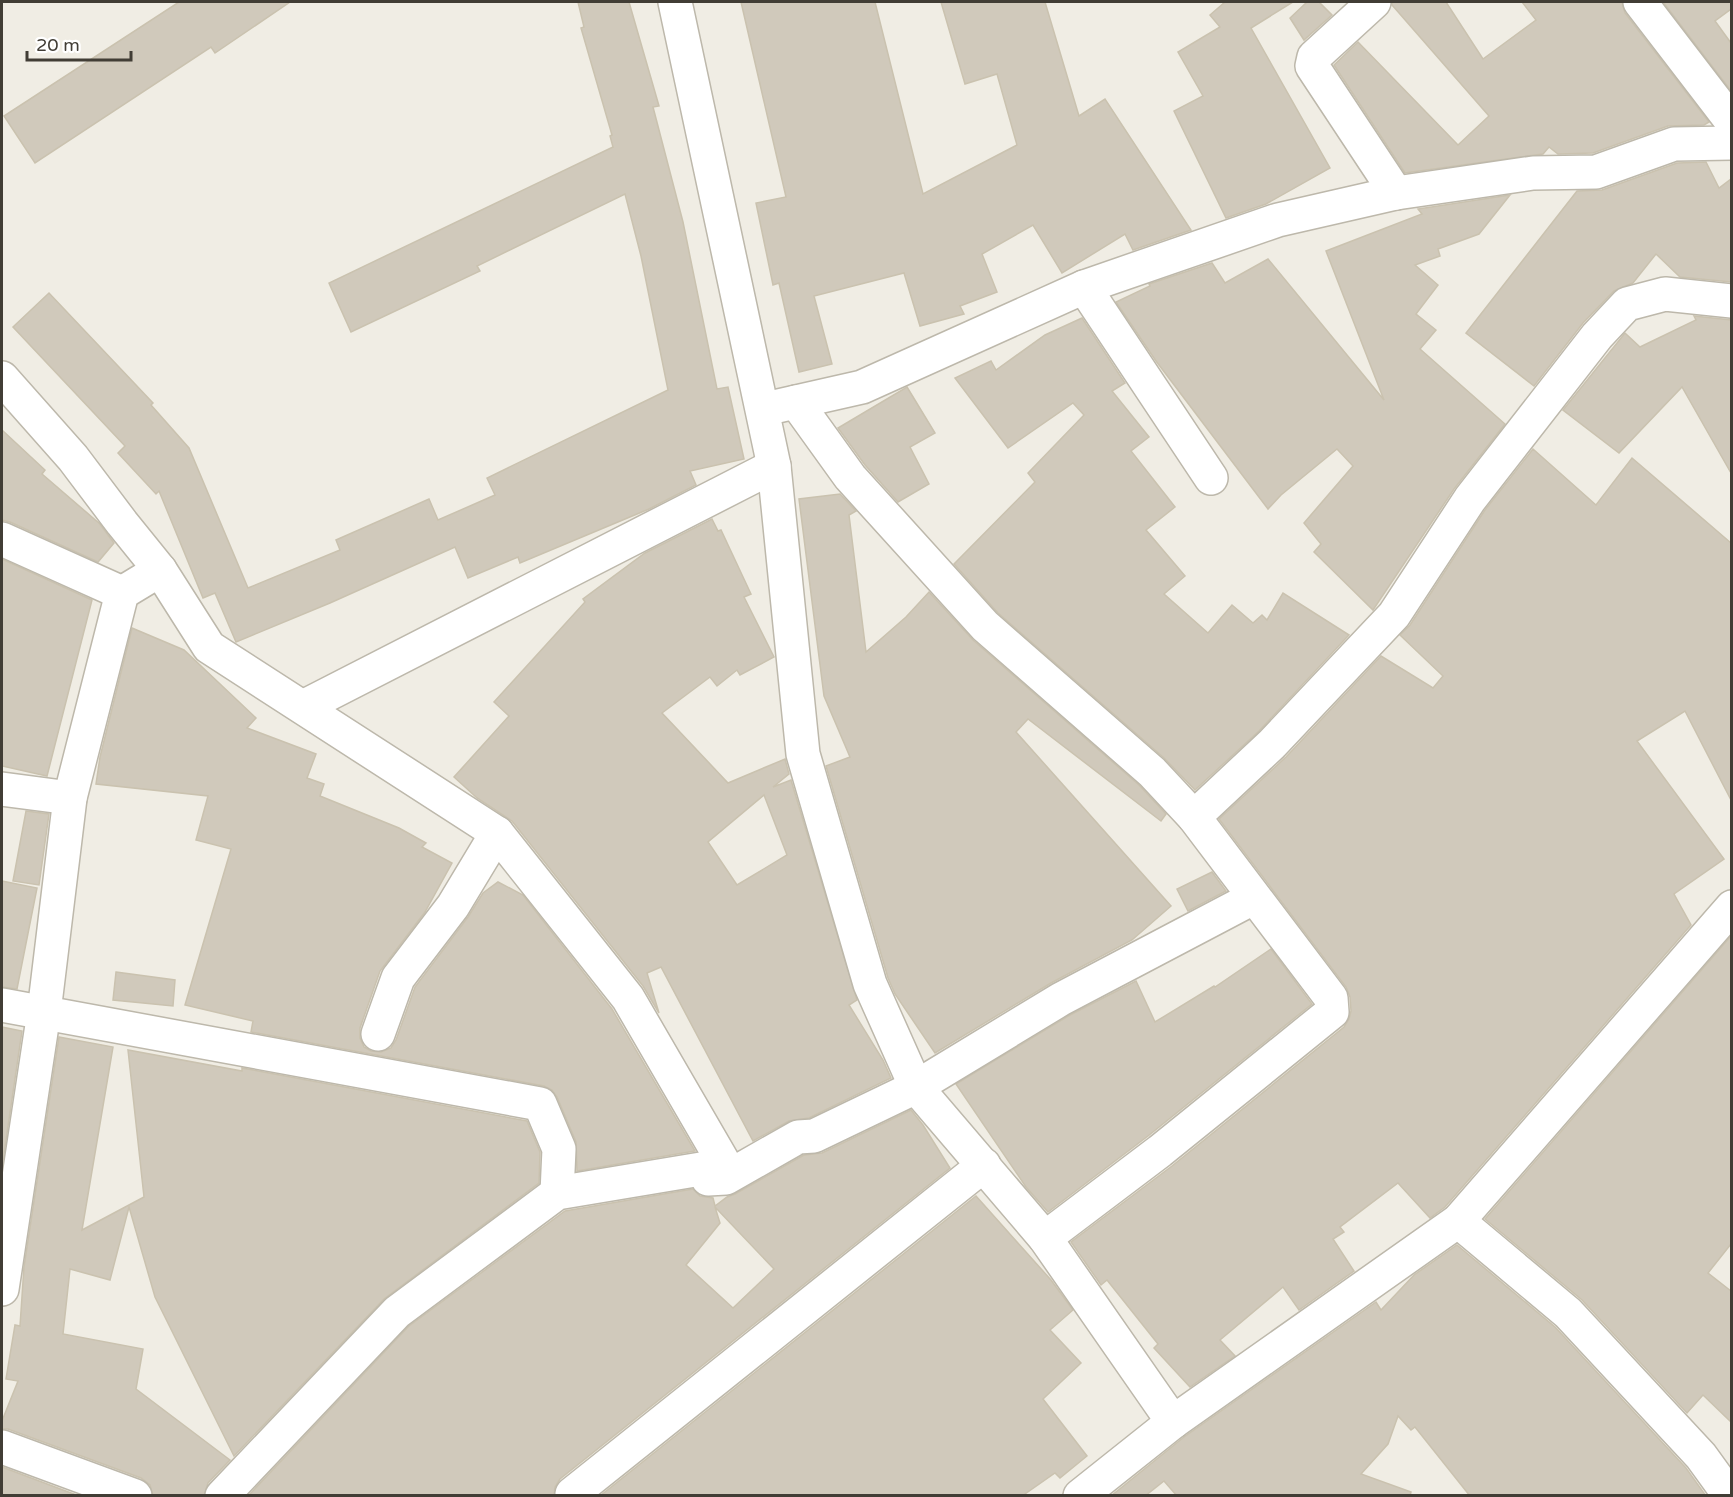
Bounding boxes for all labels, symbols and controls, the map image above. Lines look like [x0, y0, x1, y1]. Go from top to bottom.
scale bar [27, 24, 130, 62]
text: 20 m [36, 34, 80, 56]

